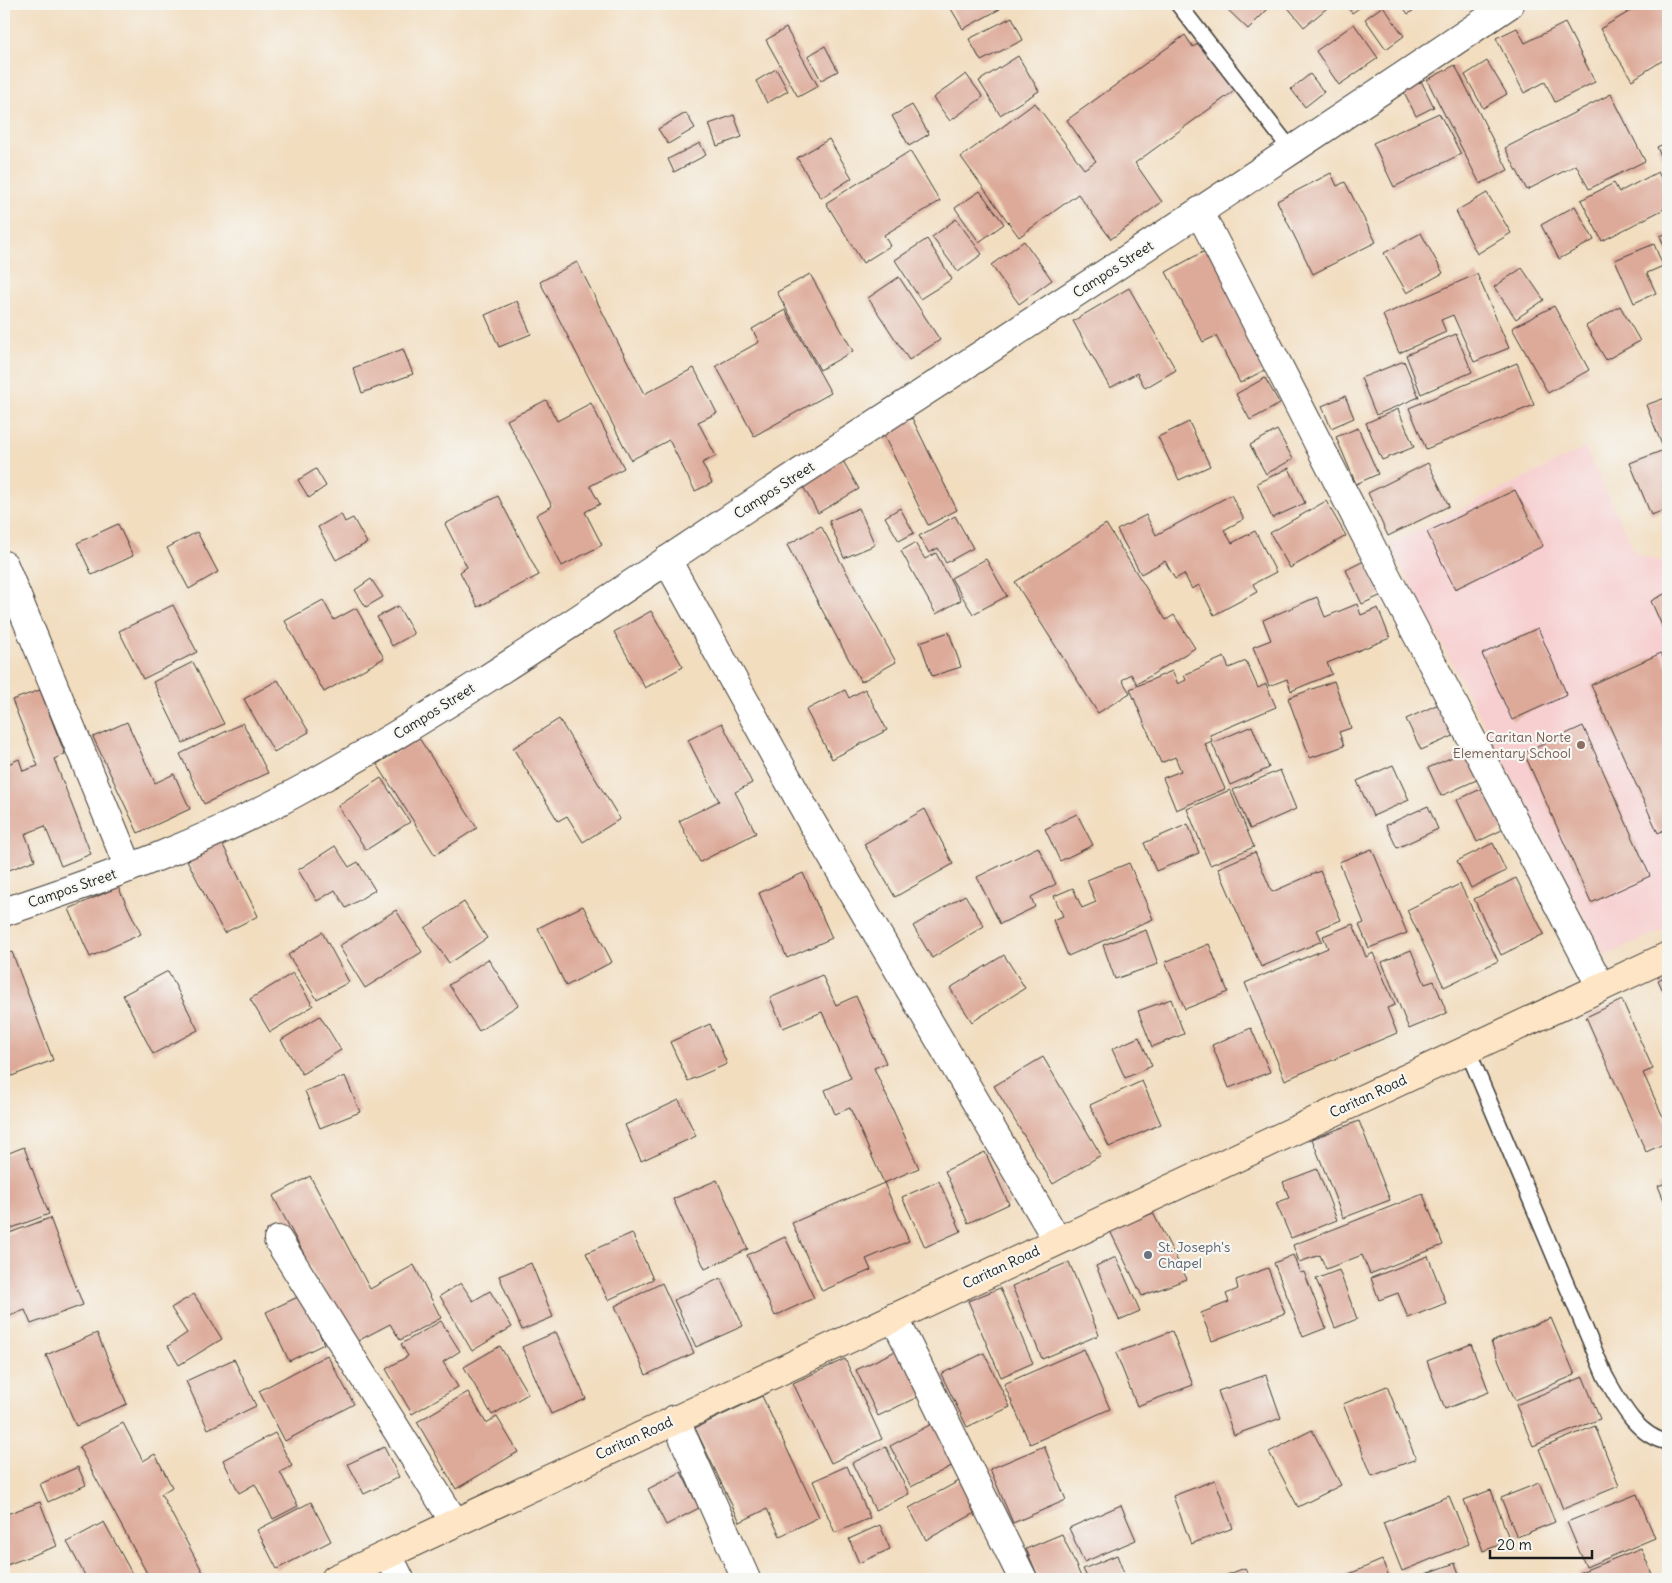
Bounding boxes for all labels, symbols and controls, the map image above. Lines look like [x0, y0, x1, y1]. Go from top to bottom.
street label: Campos Street [1069, 236, 1157, 302]
street label: Campos Street [730, 457, 818, 523]
street label: Campos Street [390, 679, 478, 743]
place label: Caritan Norte Elementary School [1453, 728, 1571, 762]
marker: Caritan Norte Elementary School [1575, 739, 1587, 751]
street label: Campos Street [25, 864, 119, 912]
street label: Caritan Road [1327, 1070, 1409, 1122]
place label: St. Joseph's Chapel [1158, 1238, 1230, 1272]
street label: Caritan Road [960, 1241, 1042, 1293]
marker: St. Joseph's Chapel [1142, 1249, 1154, 1261]
street label: Caritan Road [593, 1412, 675, 1464]
scale bar [1490, 1528, 1592, 1560]
text: 20 m [1497, 1535, 1532, 1554]

